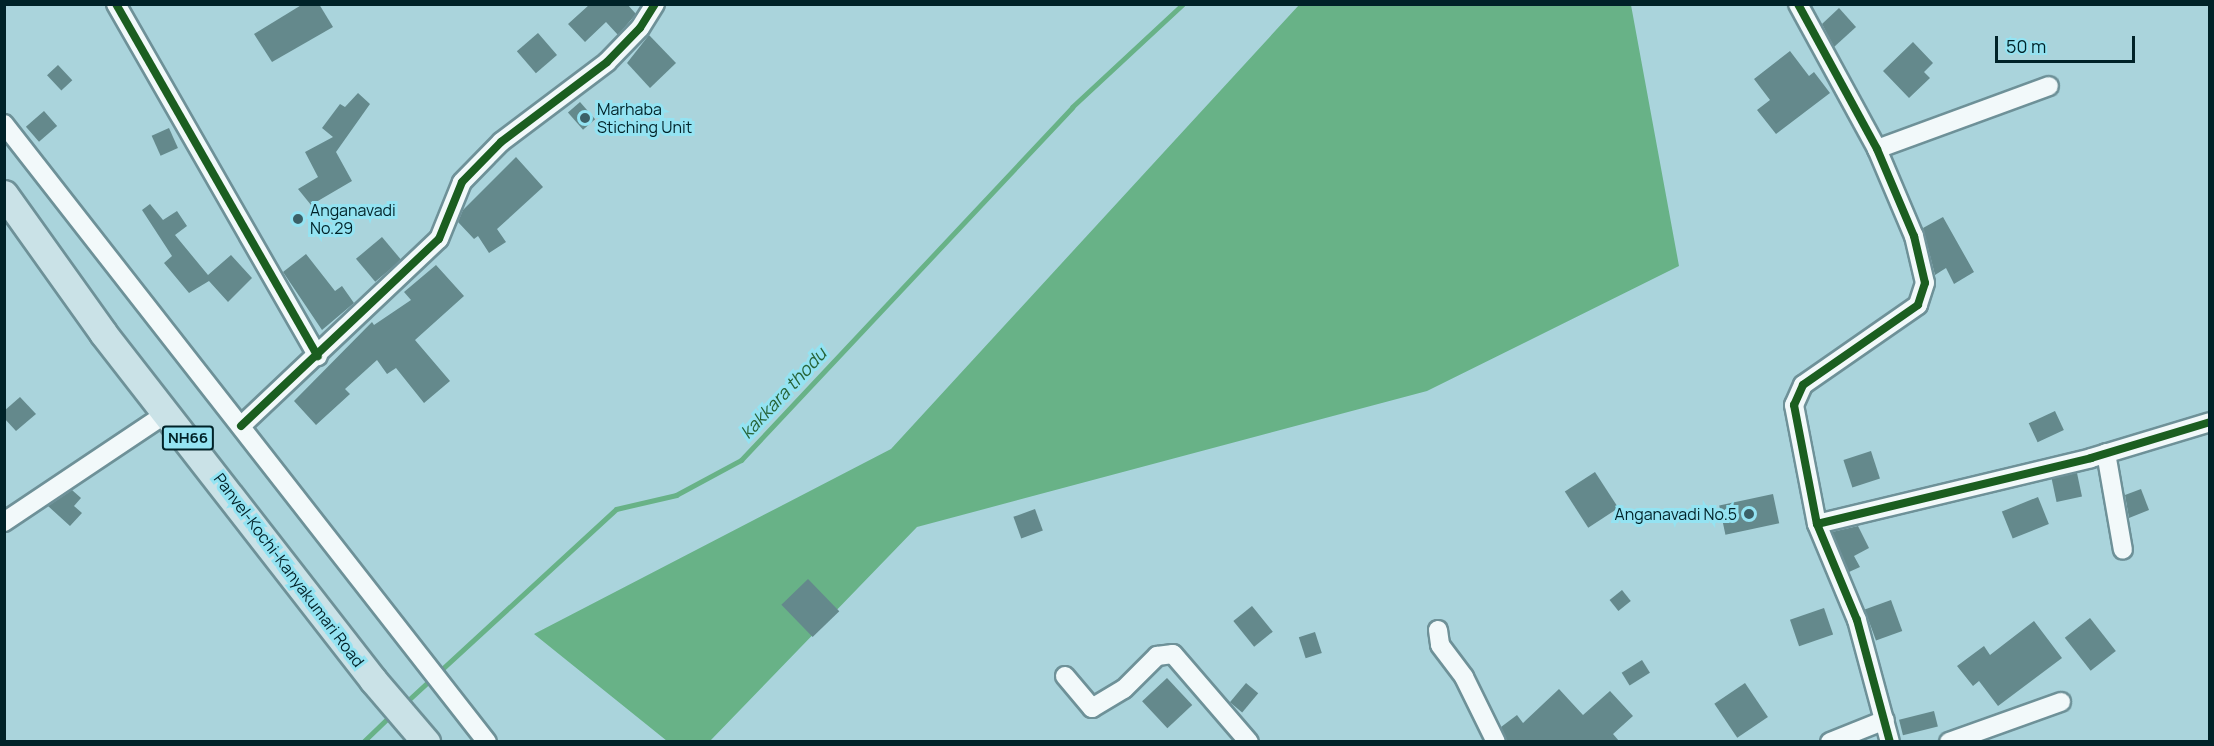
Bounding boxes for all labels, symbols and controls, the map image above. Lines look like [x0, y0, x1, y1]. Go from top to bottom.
scale bar [1998, 24, 2138, 62]
text: 50 m [2006, 34, 2046, 58]
place label: Marhaba Stiching Unit [597, 99, 692, 137]
marker: Marhaba Stiching Unit [578, 111, 592, 125]
place label: Anganavadi No.29 [310, 200, 396, 238]
marker: Anganavadi No.29 [291, 212, 305, 226]
water label: kakkara thodu [735, 343, 831, 443]
road number: NH66 [161, 426, 215, 450]
street label: Panvel-Kochi-Kanyakumari Road [210, 469, 368, 671]
place label: Anganavadi No.5 [1615, 504, 1737, 524]
marker: Anganavadi No.5 [1742, 507, 1756, 521]

